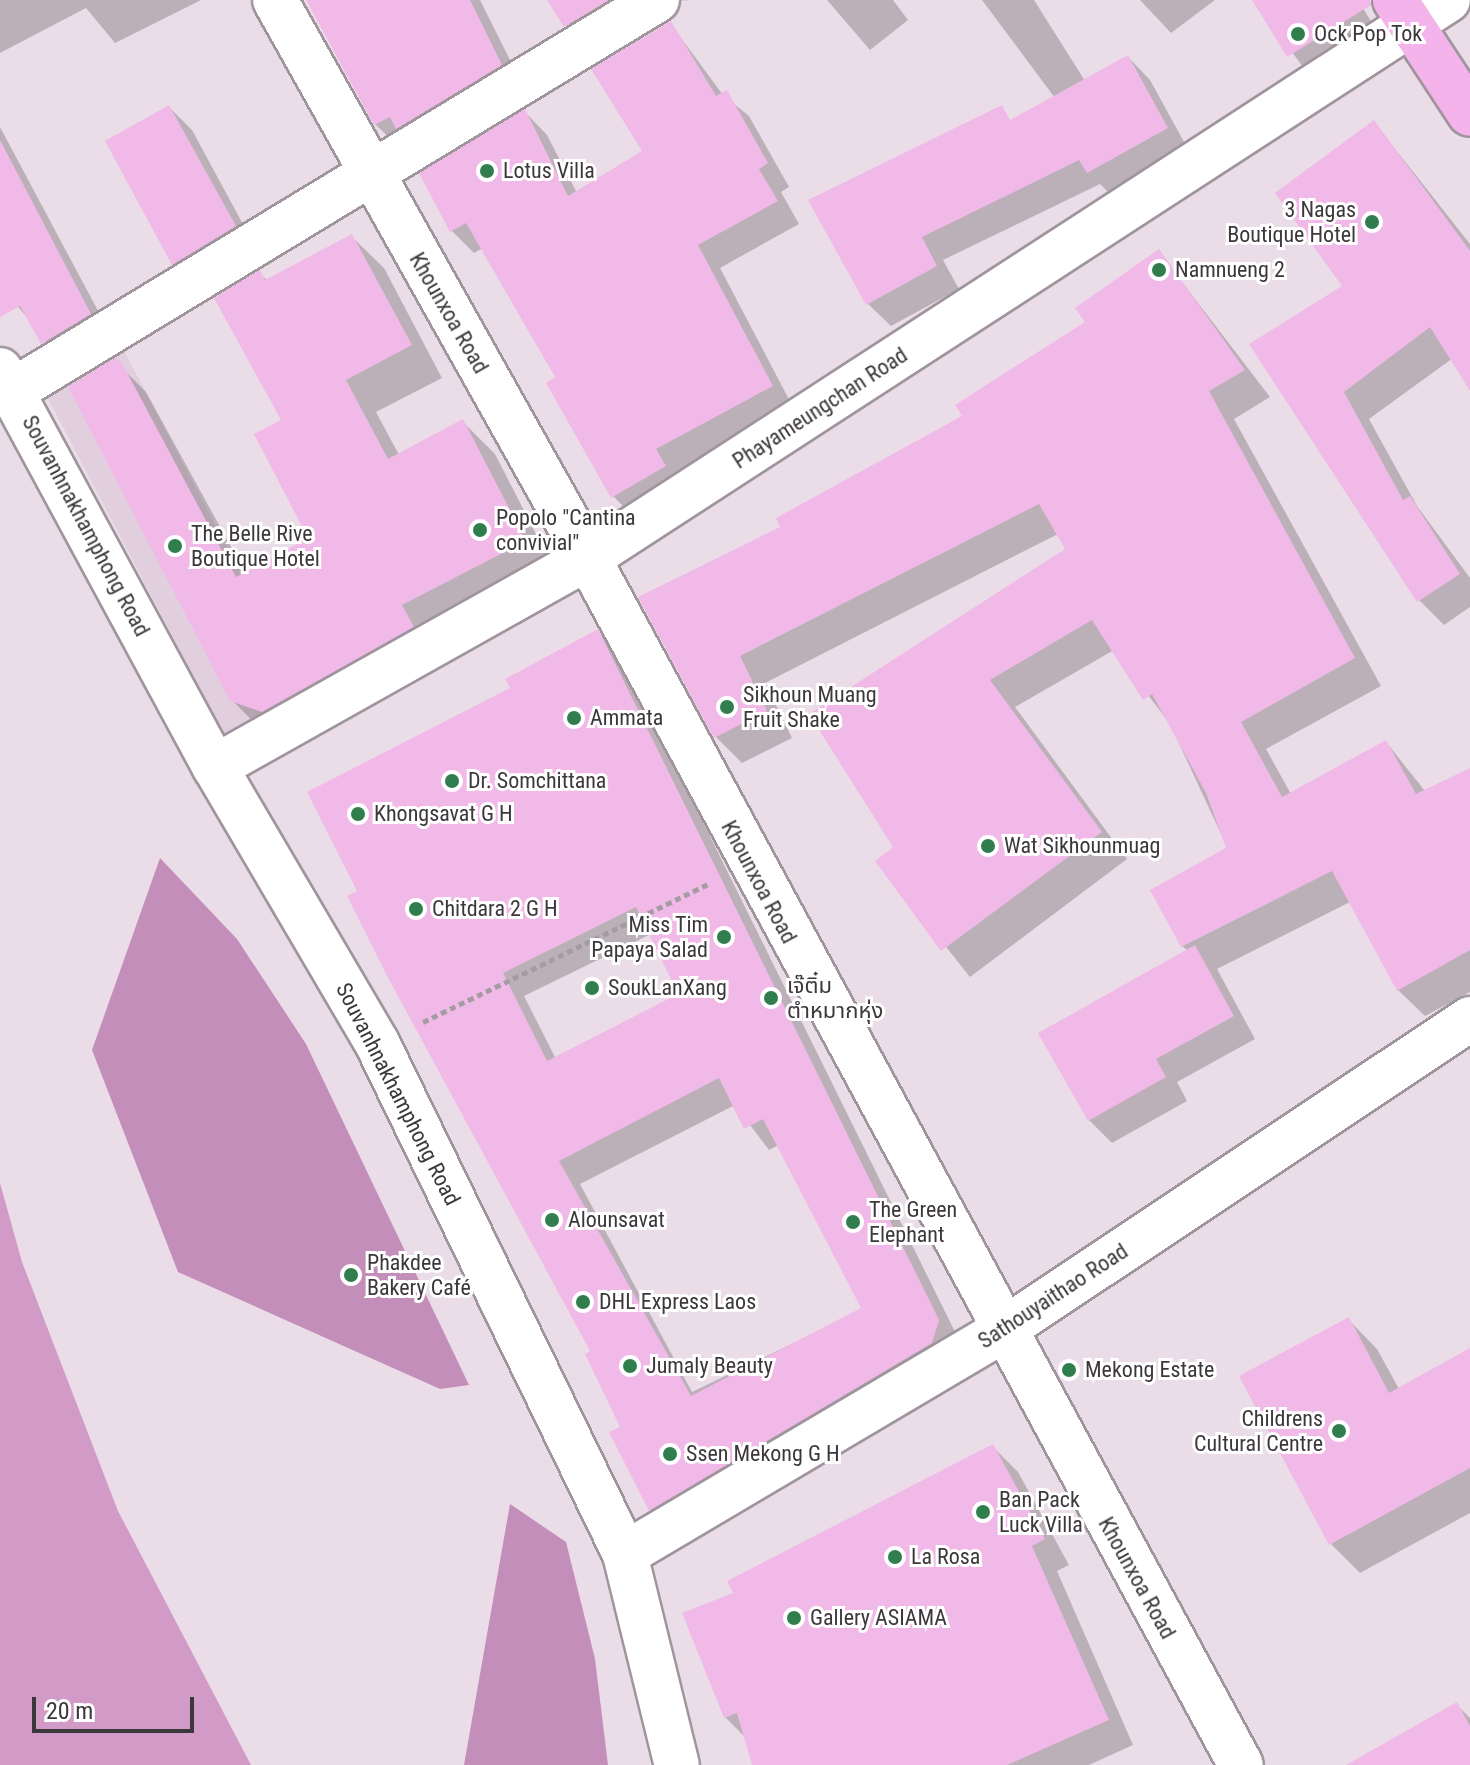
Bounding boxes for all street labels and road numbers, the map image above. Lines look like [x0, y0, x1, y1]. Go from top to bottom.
street label: Khounxoa Road [404, 248, 494, 378]
street label: Phayameungchan Road [728, 342, 912, 474]
street label: Souvanhnakhamphong Road [17, 411, 155, 641]
street label: Khounxoa Road [716, 816, 802, 948]
street label: Souvanhnakhamphong Road [330, 978, 466, 1210]
street label: Sathouyaithao Road [973, 1238, 1133, 1354]
street label: Khounxoa Road [1093, 1512, 1181, 1644]

